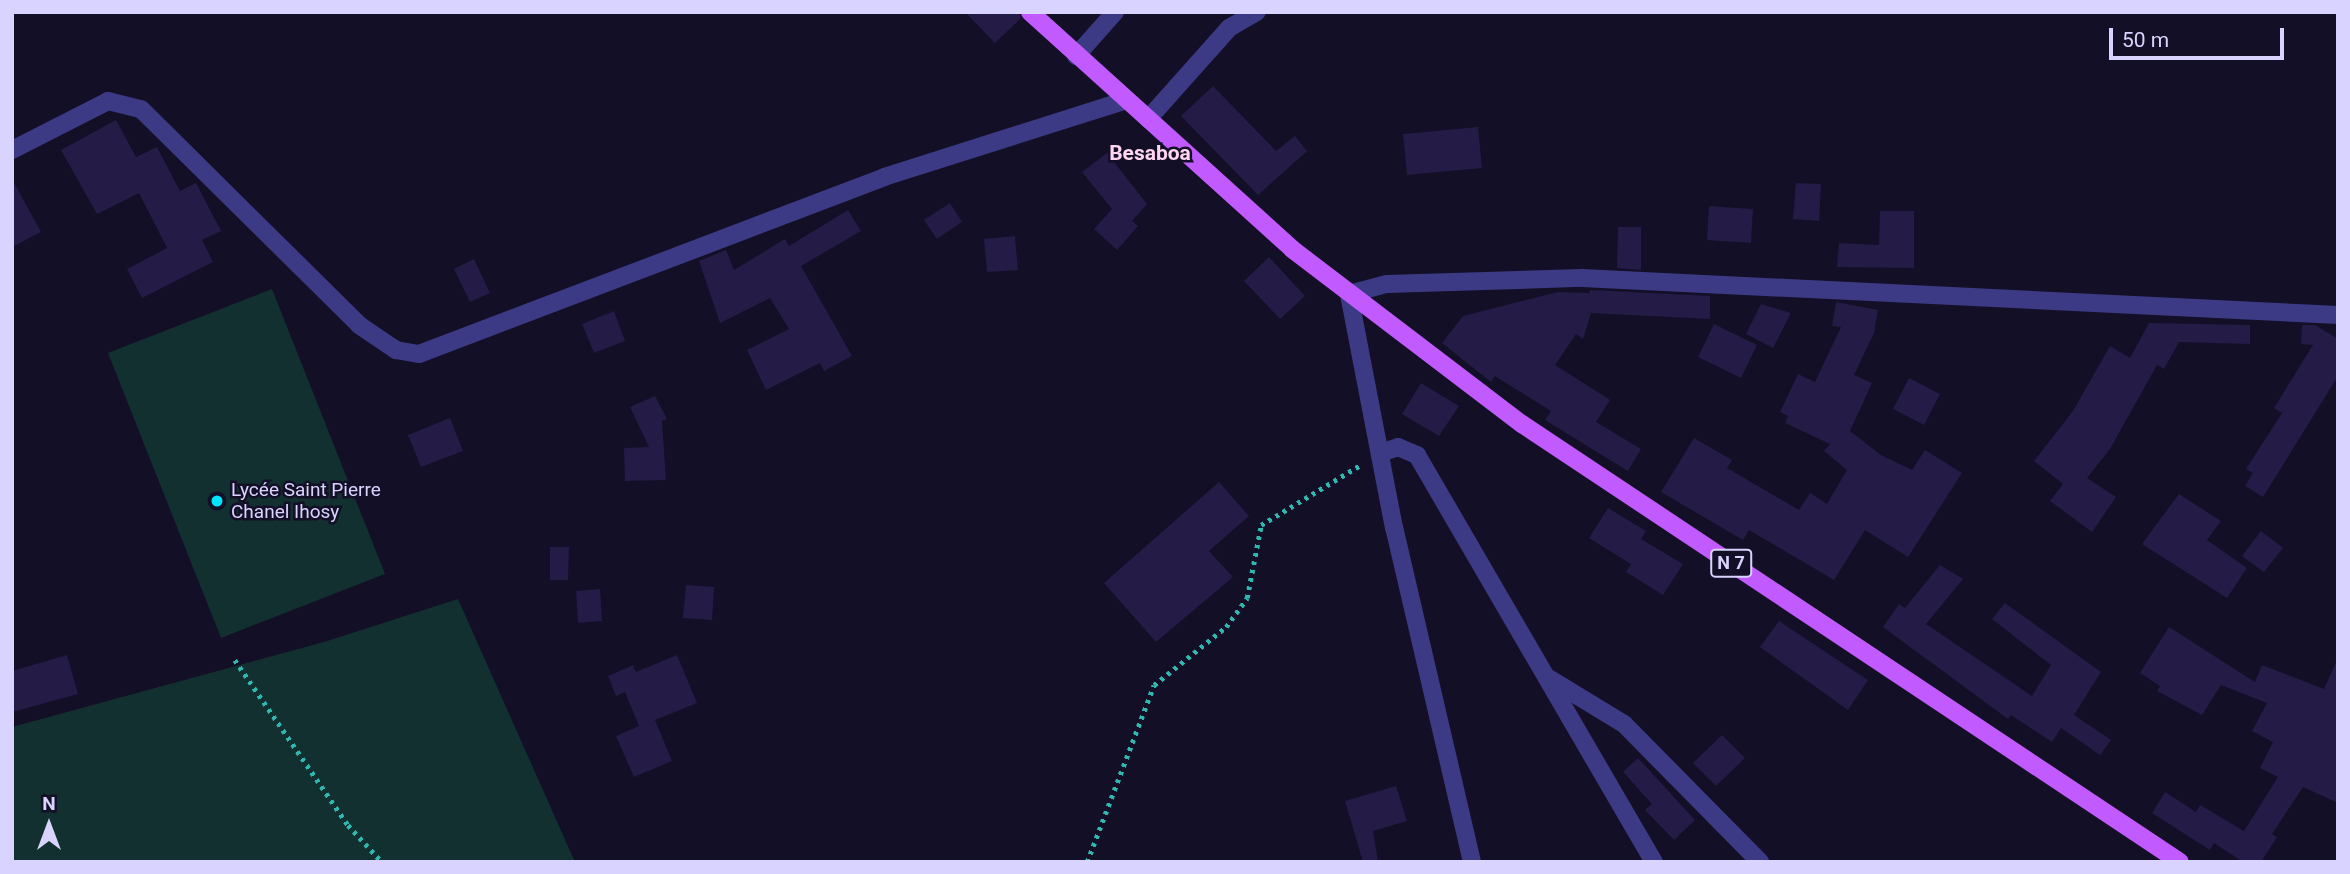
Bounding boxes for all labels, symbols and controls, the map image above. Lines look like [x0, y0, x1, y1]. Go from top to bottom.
scale bar [2112, 14, 2287, 58]
text: 50 m [2122, 28, 2169, 52]
district label: Besaboa [1109, 140, 1191, 166]
place label: Lycée Saint Pierre Chanel Ihosy [231, 479, 381, 523]
marker: Lycée Saint Pierre Chanel Ihosy [209, 493, 225, 509]
road number: N 7 [1710, 548, 1752, 578]
north arrow [14, 790, 84, 860]
text: N [42, 792, 56, 815]

